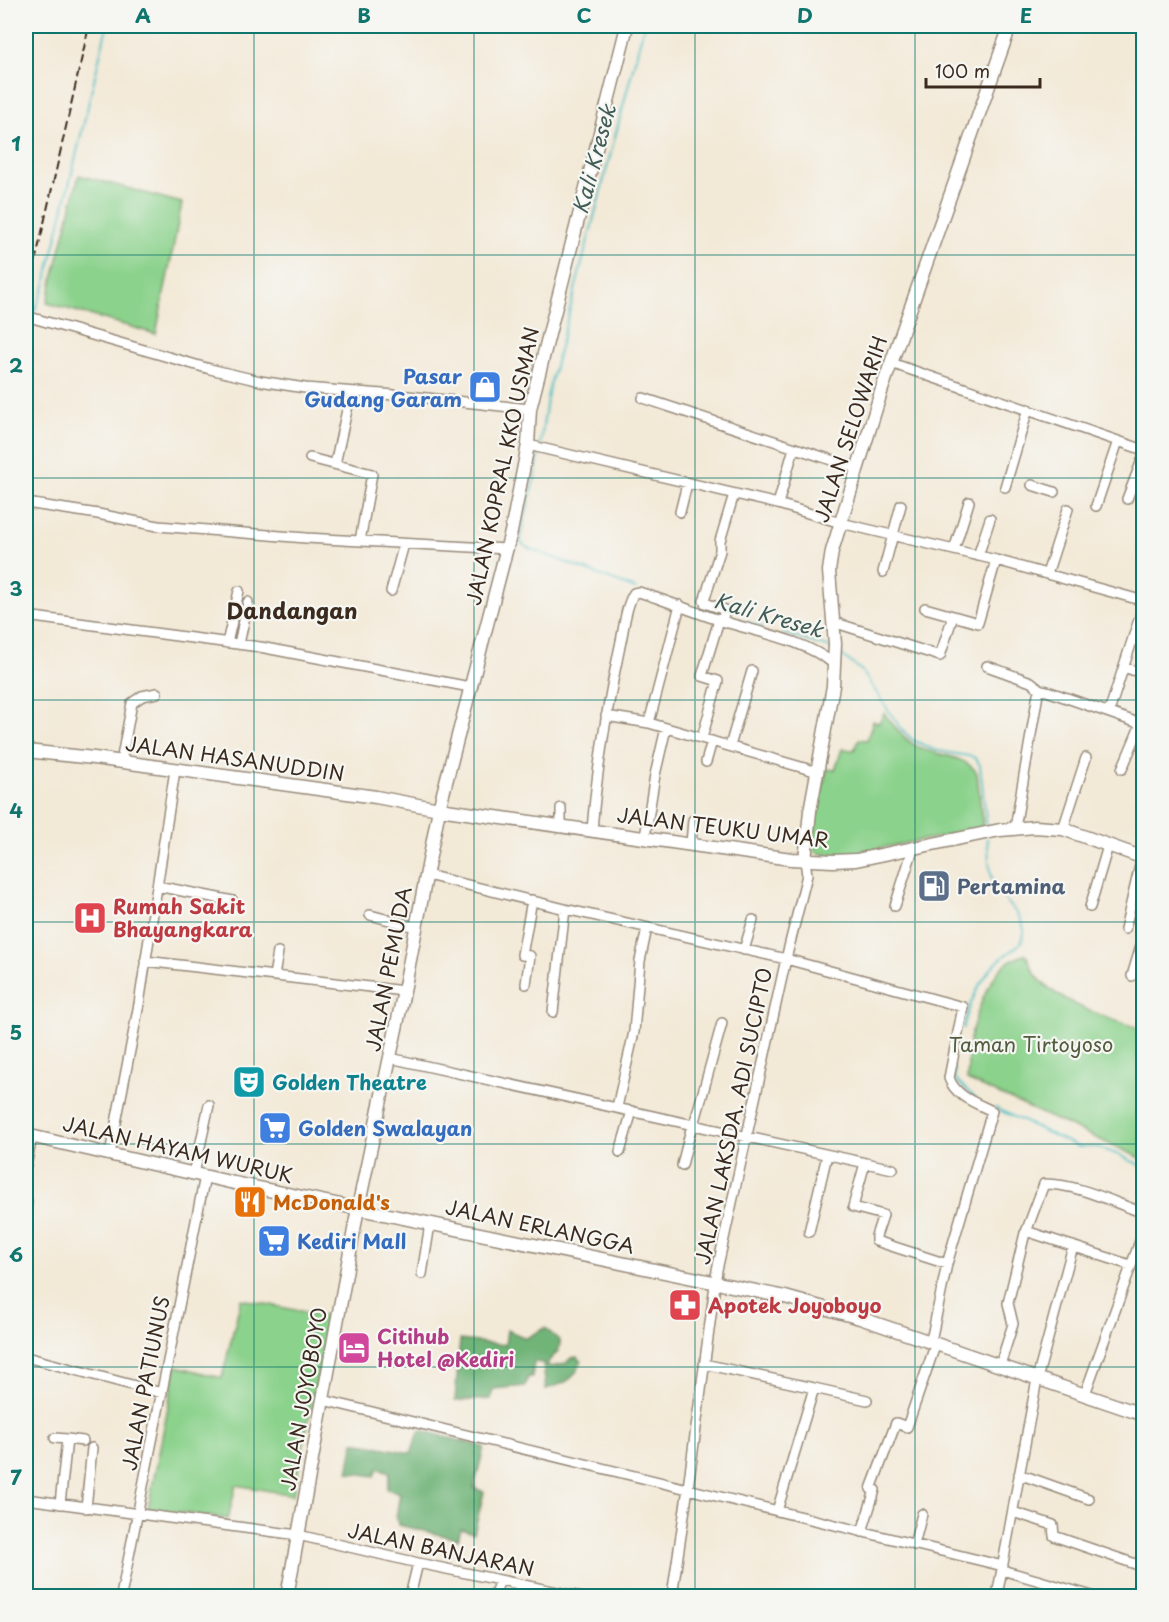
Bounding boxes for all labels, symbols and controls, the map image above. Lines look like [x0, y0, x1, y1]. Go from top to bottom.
text: A [135, 0, 151, 30]
text: B [357, 0, 371, 30]
text: C [576, 0, 592, 30]
text: D [797, 0, 813, 30]
text: E [1020, 0, 1032, 30]
scale bar [926, 51, 1040, 89]
text: 100 m [935, 57, 990, 84]
water label: Kali Kresek [563, 100, 623, 217]
text: 1 [11, 128, 21, 158]
street label: JALAN KOPRAL KKO USMAN [458, 324, 546, 608]
street label: JALAN SELOWARIH [806, 332, 894, 526]
text: 2 [9, 350, 23, 380]
place label: Pasar Gudang Garam [304, 361, 463, 414]
shop icon: Pasar Gudang Garam [467, 369, 503, 405]
text: 3 [9, 573, 23, 603]
water label: Kali Kresek [711, 583, 828, 645]
district label: Dandangan [226, 593, 358, 626]
street label: JALAN HASANUDDIN [124, 728, 346, 788]
text: 4 [9, 795, 23, 825]
street label: JALAN TEUKU UMAR [615, 799, 831, 855]
fuel station icon: Pertamina [916, 868, 952, 904]
place label: Pertamina [957, 871, 1065, 901]
street label: JALAN PEMUDA [357, 884, 419, 1054]
place label: Rumah Sakit Bhayangkara [113, 891, 252, 944]
hospital icon: Rumah Sakit Bhayangkara [72, 900, 108, 936]
street label: JALAN LAKSDA. ADI SUCIPTO [687, 965, 779, 1267]
text: 5 [10, 1017, 22, 1047]
park label: Taman Tirtoyoso [949, 1029, 1113, 1059]
theatre icon: Golden Theatre [231, 1064, 267, 1100]
place label: Golden Theatre [272, 1067, 427, 1097]
street label: JALAN HAYAM WURUK [60, 1108, 296, 1190]
supermarket icon: Golden Swalayan [257, 1110, 293, 1146]
place label: Golden Swalayan [298, 1113, 472, 1143]
restaurant icon: McDonald's [232, 1184, 268, 1220]
place label: McDonald's [273, 1187, 390, 1217]
street label: JALAN ERLANGGA [443, 1191, 637, 1261]
supermarket icon: Kediri Mall [256, 1223, 292, 1259]
place label: Kediri Mall [297, 1226, 406, 1256]
text: 6 [9, 1239, 23, 1269]
pharmacy icon: Apotek Joyoboyo [667, 1287, 703, 1323]
place label: Apotek Joyoboyo [708, 1290, 881, 1320]
street label: JALAN PATIUNUS [113, 1293, 177, 1473]
street label: JALAN JOYOBOYO [272, 1305, 334, 1493]
place label: Citihub Hotel @Kediri [377, 1321, 515, 1374]
hotel icon: Citihub Hotel @Kediri [336, 1330, 372, 1366]
text: 7 [10, 1462, 22, 1492]
street label: JALAN BANJARAN [345, 1515, 537, 1583]

